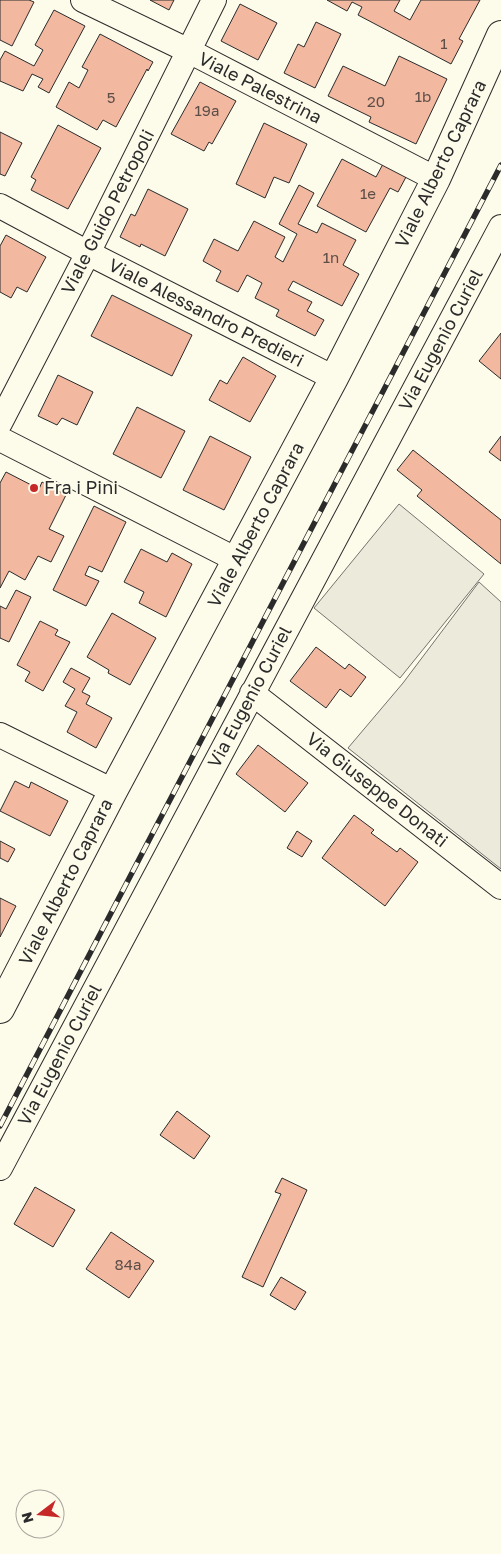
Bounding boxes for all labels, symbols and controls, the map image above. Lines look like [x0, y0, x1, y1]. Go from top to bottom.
house number: 1 [440, 34, 448, 52]
street label: Viale Palestrina [195, 47, 326, 128]
street label: Viale Alberto Caprara [390, 76, 490, 251]
house number: 1b [415, 87, 431, 105]
house number: 5 [107, 88, 115, 106]
house number: 20 [367, 92, 385, 110]
house number: 19a [195, 101, 219, 119]
street label: Viale Guido Petropoli [56, 126, 158, 297]
house number: 1e [360, 184, 376, 202]
house number: 1n [323, 248, 339, 266]
street label: Viale Alessandro Predieri [105, 253, 308, 371]
street label: Via Eugenio Curiel [393, 265, 487, 414]
street label: Viale Alberto Caprara [202, 438, 308, 611]
place label: Fra i Pini [44, 476, 118, 498]
marker: Fra i Pini [28, 482, 40, 494]
street label: Via Eugenio Curiel [202, 622, 296, 771]
street label: Via Giuseppe Donati [302, 727, 453, 851]
street label: Viale Alberto Caprara [14, 795, 117, 968]
street label: Via Eugenio Curiel [12, 980, 106, 1129]
house number: 84a [115, 1255, 141, 1273]
north arrow [15, 1489, 65, 1539]
text: N [17, 1510, 37, 1525]

